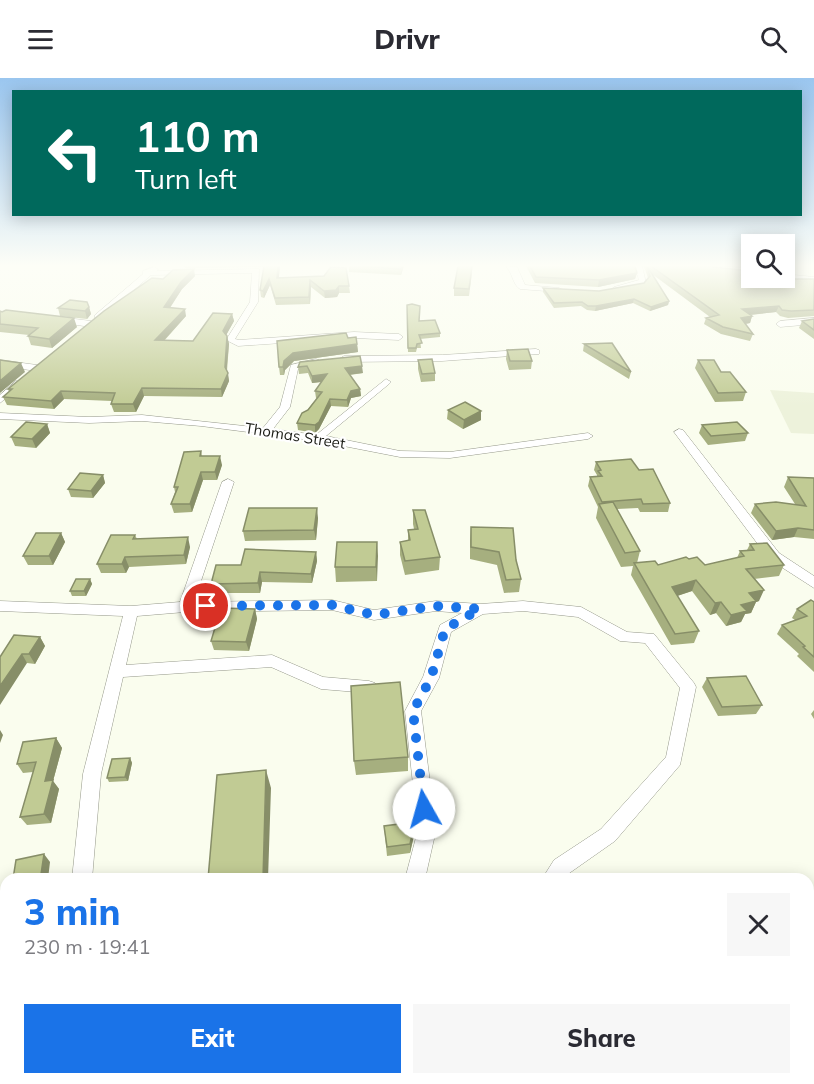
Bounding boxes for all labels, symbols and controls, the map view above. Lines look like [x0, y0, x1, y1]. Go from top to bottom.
text: Drivr [374, 22, 440, 56]
icon: menu [24, 23, 57, 56]
icon: search [757, 23, 790, 56]
text: 110 m [135, 110, 260, 163]
icon: left [36, 114, 114, 192]
text: Turn left [135, 162, 237, 196]
map controls [741, 234, 795, 288]
button: search [741, 234, 795, 288]
street label: Thomas Street [244, 418, 347, 453]
pin [180, 580, 231, 631]
icon: arrive [189, 589, 222, 622]
position arrow [392, 777, 456, 841]
text: 3 min [24, 889, 120, 934]
button: close [727, 893, 790, 956]
text: 230 m · 19:41 [24, 934, 150, 959]
button: Exit [24, 1004, 401, 1073]
button: Share [413, 1004, 790, 1073]

